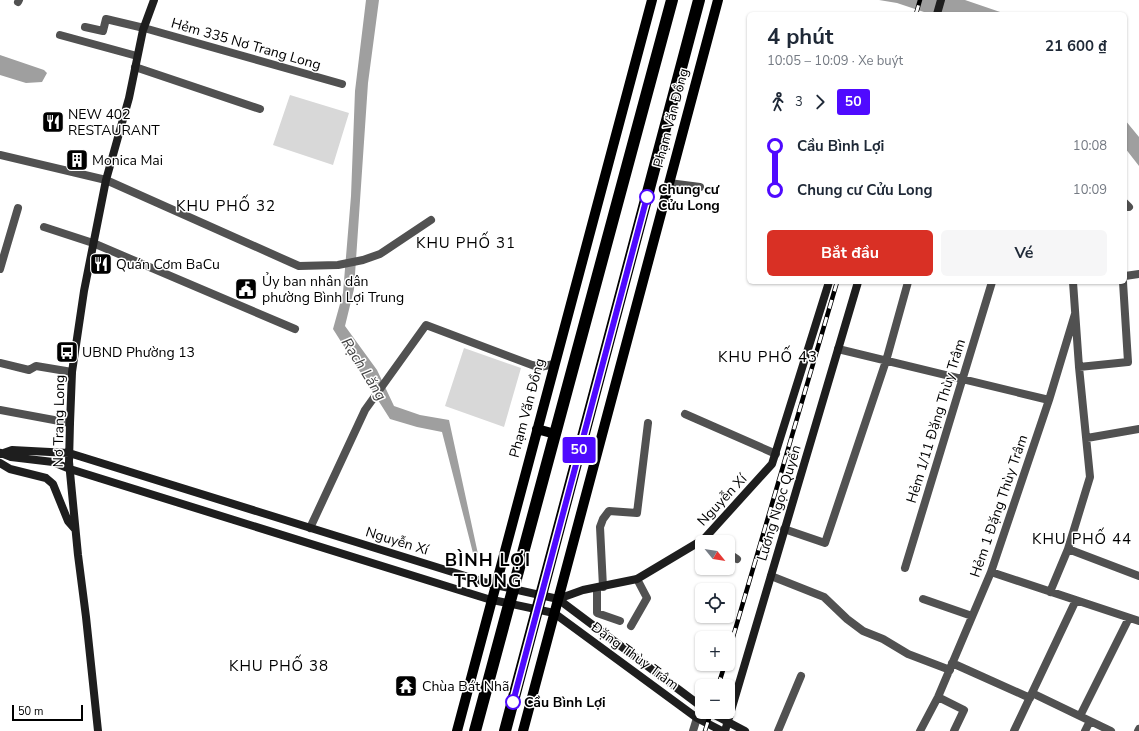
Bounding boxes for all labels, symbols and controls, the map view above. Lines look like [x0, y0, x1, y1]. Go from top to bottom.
street label: Hẻm 335 Nơ Trang Long [169, 13, 323, 75]
text: 4 phút [767, 22, 833, 52]
text: 21 600 ₫ [1045, 36, 1107, 56]
text: 10:05 – 10:09 · Xe buýt [767, 52, 903, 70]
street label: Phạm Văn Đồng [649, 66, 693, 170]
icon: walk [767, 91, 789, 113]
icon: forward [809, 91, 831, 113]
text: 50 [845, 92, 862, 111]
text: 3 [795, 93, 803, 111]
place label: NEW 402 RESTAURANT [68, 105, 160, 140]
restaurant icon: NEW 402 RESTAURANT [40, 109, 66, 135]
text: Cầu Bình Lợi [797, 136, 884, 156]
text: 10:08 [1073, 137, 1107, 155]
building icon: Monica Mai [64, 147, 90, 173]
place label: Monica Mai [92, 151, 163, 170]
place label: Chung cư Cửu Long [658, 180, 720, 215]
text: Chung cư Cửu Long [797, 180, 933, 200]
text: 10:09 [1073, 181, 1107, 199]
marker: Chung cư Cửu Long [639, 189, 655, 205]
district label: KHU PHỐ 32 [176, 194, 276, 216]
button: Bắt đầu [767, 230, 933, 276]
button: Vé [941, 230, 1107, 276]
district label: KHU PHỐ 31 [416, 231, 516, 253]
restaurant icon: Quán Cơm BaCu [88, 251, 114, 277]
place label: Quán Cơm BaCu [116, 255, 220, 274]
place label: Ủy ban nhân dân phường Bình Lợi Trung [262, 272, 404, 307]
public building icon: Ủy ban nhân dân phường Bình Lợi Trung [233, 276, 259, 302]
water label: Rạch Lăng [337, 334, 391, 404]
street label: Hẻm 1/11 Đặng Thùy Trâm [902, 337, 970, 505]
bus stop icon: UBND Phường 13 [54, 339, 80, 365]
place label: UBND Phường 13 [82, 343, 195, 362]
district label: KHU PHỐ 43 [718, 345, 818, 367]
street label: Phạm Văn Đồng [505, 356, 549, 460]
street label: Nơ Trang Long [49, 374, 69, 468]
street label: Hẻm 1 Đặng Thùy Trâm [966, 432, 1032, 580]
line badge: 50 [561, 437, 597, 463]
text: 50 [571, 440, 587, 459]
street label: Lương Ngọc Quyến [752, 443, 806, 563]
street label: Nguyễn Xí [693, 469, 752, 530]
street label: Nguyễn Xí [363, 522, 432, 560]
district label: KHU PHỐ 44 [1032, 527, 1132, 549]
north arrow [695, 535, 735, 575]
map controls [695, 535, 735, 719]
district label: BÌNH LỢI TRUNG [445, 548, 531, 593]
button: locate [695, 583, 735, 623]
street label: Đặng Thùy Trâm [586, 617, 683, 694]
button: + [695, 631, 735, 671]
district label: KHU PHỐ 38 [229, 654, 329, 676]
temple icon: Chùa Bát Nhã [393, 673, 419, 699]
place label: Chùa Bát Nhã [422, 677, 509, 696]
button: − [695, 679, 735, 719]
place label: Cầu Bình Lợi [524, 693, 606, 712]
marker: Cầu Bình Lợi [505, 694, 521, 710]
scale bar [12, 703, 83, 722]
text: 50 m [18, 704, 43, 719]

